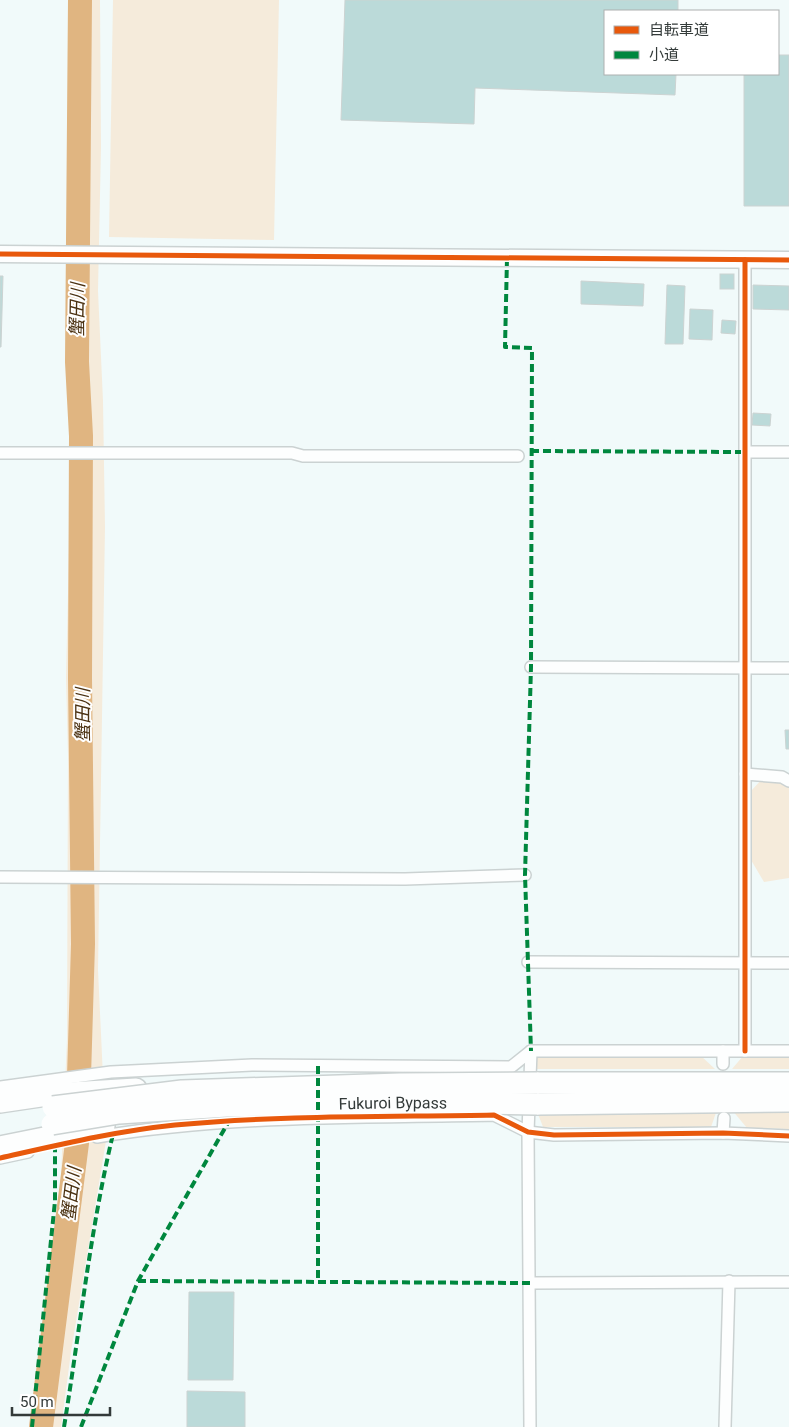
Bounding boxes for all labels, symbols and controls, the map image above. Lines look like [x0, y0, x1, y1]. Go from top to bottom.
legend [604, 10, 779, 75]
text: 自転車道 [649, 21, 709, 39]
text: 小道 [649, 46, 679, 64]
water label: 蟹田川 [66, 281, 88, 337]
water label: 蟹田川 [72, 686, 93, 742]
street label: Fukuroi Bypass [338, 1092, 447, 1113]
water label: 蟹田川 [57, 1164, 85, 1222]
scale bar [12, 1384, 110, 1416]
text: 50 m [20, 1393, 54, 1411]

